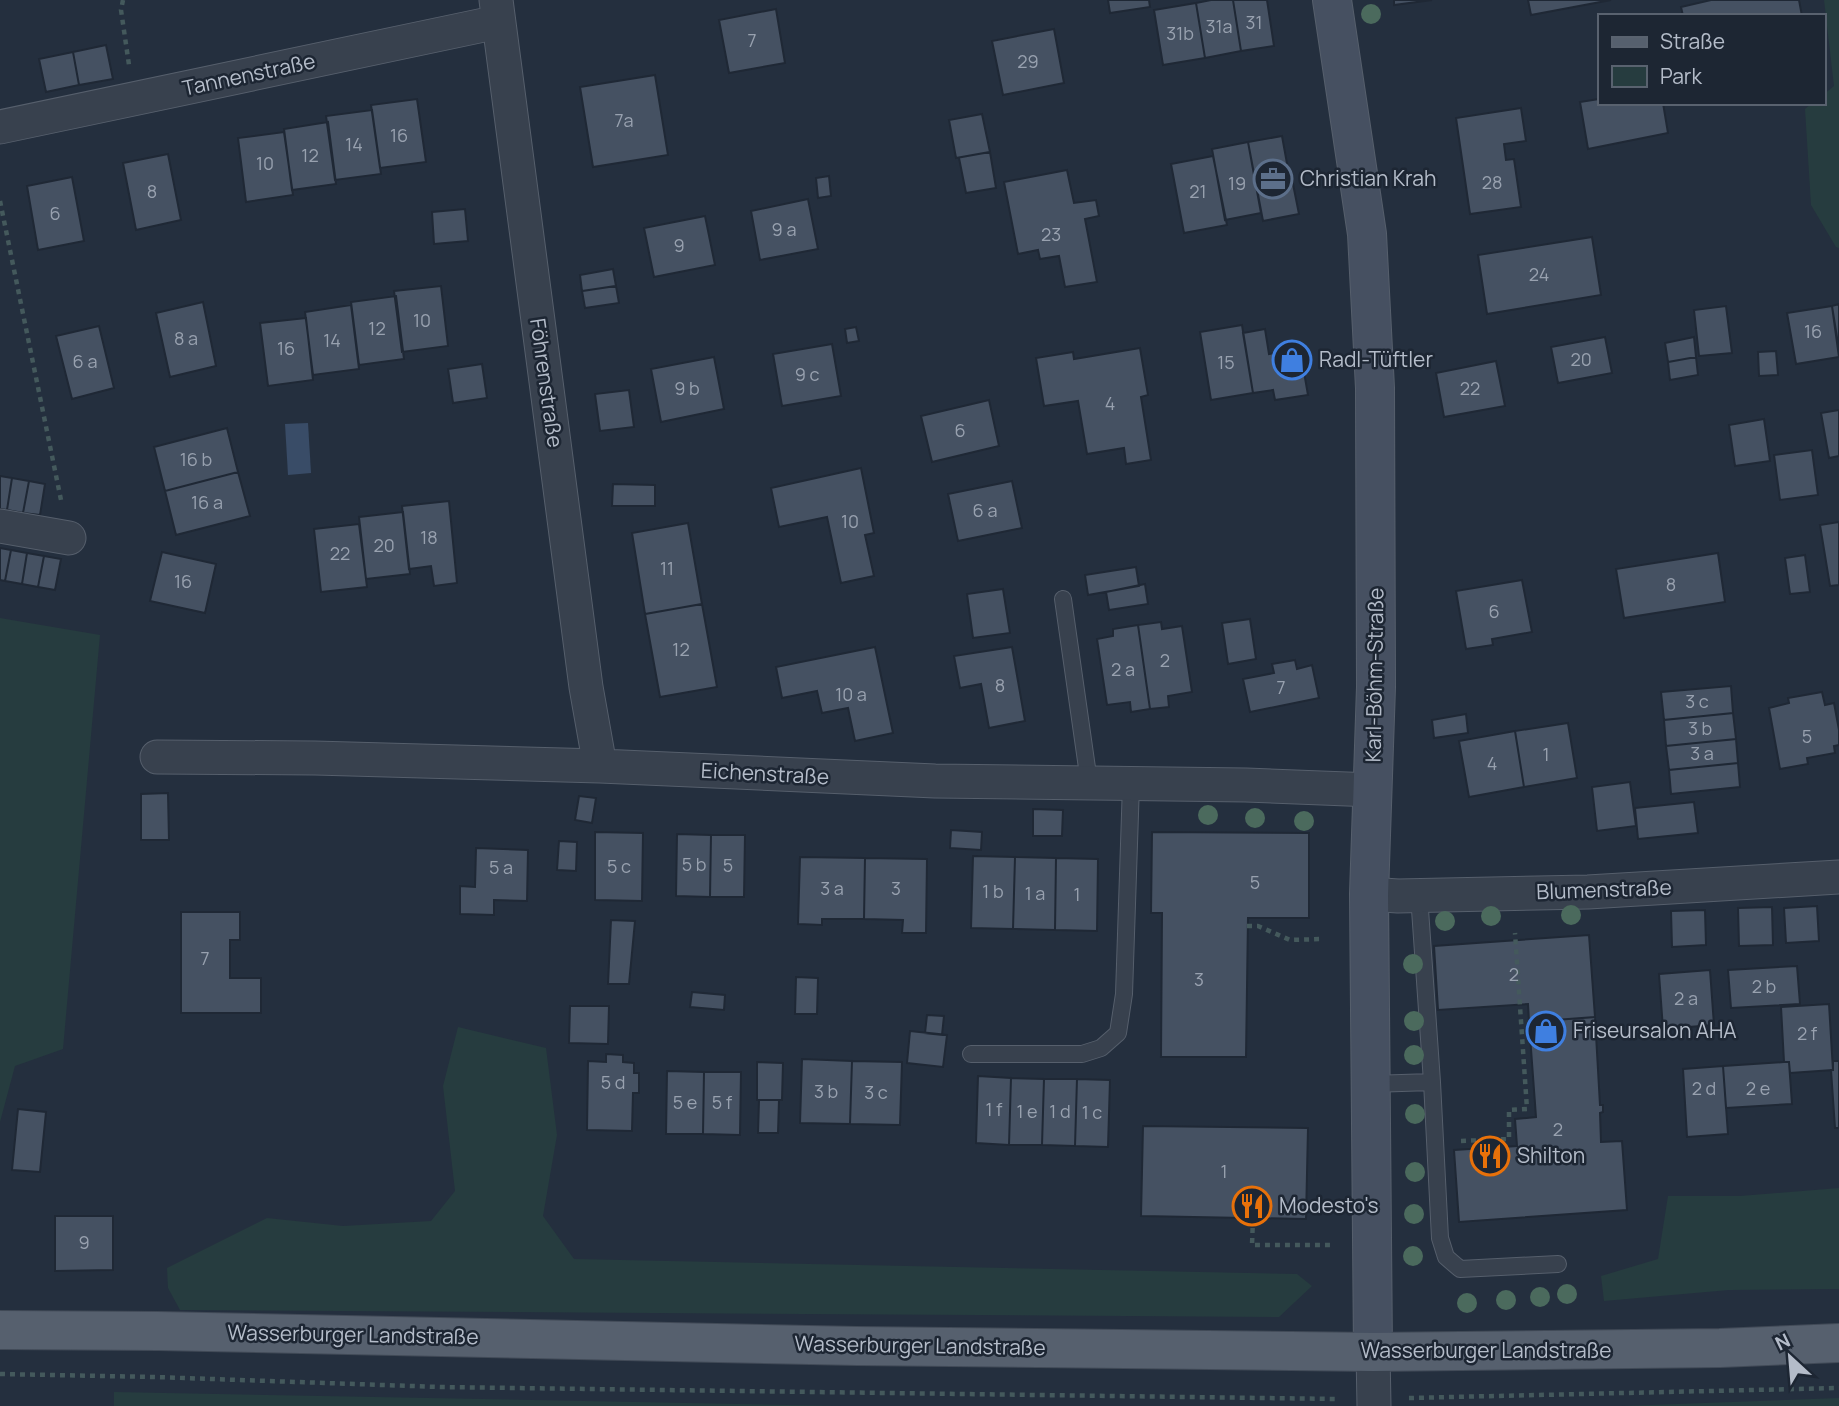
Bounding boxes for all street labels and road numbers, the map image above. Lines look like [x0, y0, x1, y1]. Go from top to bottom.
street label: Tannenstraße [180, 46, 318, 102]
street label: Föhrenstraße [524, 317, 570, 449]
street label: Karl-Böhm-Straße [1358, 587, 1390, 763]
street label: Eichenstraße [700, 756, 830, 790]
street label: Blumenstraße [1536, 873, 1672, 905]
street label: Wasserburger Landstraße [227, 1318, 479, 1350]
street label: Wasserburger Landstraße [794, 1329, 1046, 1361]
street label: Wasserburger Landstraße [1360, 1336, 1612, 1364]

